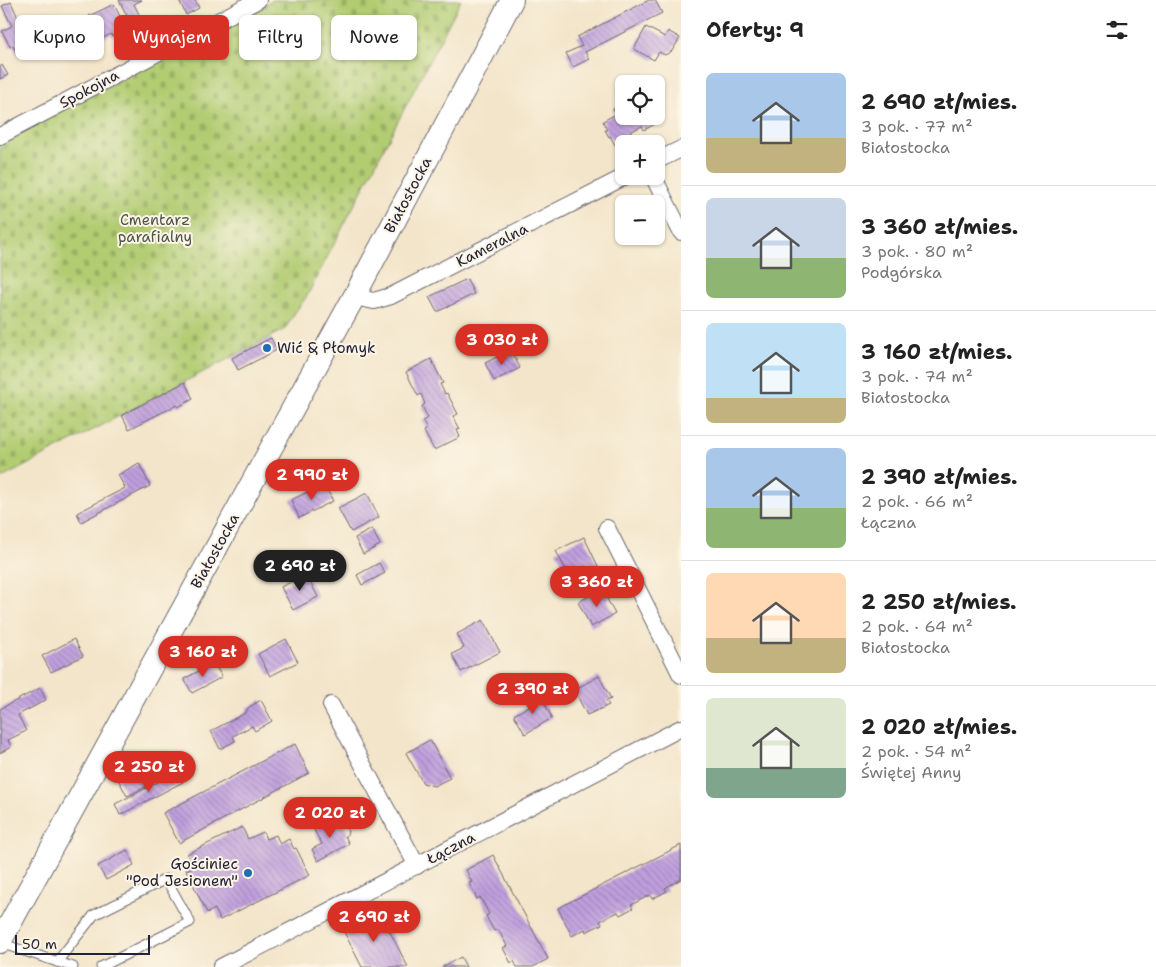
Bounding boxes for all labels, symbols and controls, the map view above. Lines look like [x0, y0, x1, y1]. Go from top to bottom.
chip: Kupno [15, 15, 104, 60]
chip: Wynajem [114, 15, 229, 60]
chip: Filtry [239, 15, 321, 60]
chip: Nowe [331, 15, 417, 60]
text: Oferty: 9 [706, 16, 804, 44]
icon: filters [1103, 16, 1131, 44]
street label: Spokojna [56, 65, 123, 113]
map controls [615, 75, 665, 245]
button: locate [615, 75, 665, 125]
text: 2 690 zł/mies. [861, 88, 1017, 116]
icon: home [746, 93, 806, 153]
text: 3 pok. · 77 m² [861, 116, 973, 137]
button: + [615, 135, 665, 185]
text: Białostocka [861, 137, 950, 158]
street label: Białostocka [380, 153, 437, 236]
button: − [615, 195, 665, 245]
park label: Cmentarz parafialny [118, 210, 192, 247]
text: 3 360 zł/mies. [861, 213, 1018, 241]
street label: Kameralna [453, 218, 532, 272]
icon: home [746, 218, 806, 278]
text: 3 pok. · 80 m² [861, 241, 973, 262]
text: Podgórska [861, 262, 942, 283]
pin: 3 030 zł [450, 324, 554, 366]
text: 3 030 zł [466, 329, 538, 350]
place label: Wić & Płomyk [277, 338, 376, 358]
text: 3 160 zł/mies. [861, 338, 1013, 366]
marker: Wić & Płomyk [261, 342, 273, 354]
icon: home [746, 343, 806, 403]
text: 3 pok. · 74 m² [861, 366, 973, 387]
text: Białostocka [861, 387, 950, 408]
pin: 2 990 zł [260, 458, 364, 501]
text: 2 390 zł/mies. [861, 463, 1018, 491]
text: 2 990 zł [276, 464, 348, 485]
icon: home [746, 468, 806, 528]
text: 2 pok. · 66 m² [861, 491, 973, 512]
street label: Białostocka [186, 509, 244, 592]
text: Łączna [861, 512, 916, 533]
pin: 2 690 zł [248, 550, 352, 592]
text: 2 690 zł [264, 555, 336, 576]
pin: 3 360 zł [545, 566, 649, 608]
text: 3 360 zł [561, 571, 633, 592]
text: 2 250 zł/mies. [861, 588, 1017, 616]
icon: home [746, 593, 806, 653]
text: 2 pok. · 64 m² [861, 616, 973, 637]
pin: 3 160 zł [151, 636, 255, 678]
text: Białostocka [861, 637, 950, 658]
text: 3 160 zł [169, 641, 237, 662]
pin: 2 390 zł [481, 672, 585, 715]
text: 2 390 zł [497, 678, 569, 699]
text: 2 020 zł/mies. [861, 713, 1017, 741]
icon: home [746, 718, 806, 778]
text: 2 pok. · 54 m² [861, 741, 972, 762]
pin: 2 250 zł [97, 750, 201, 793]
text: 2 250 zł [114, 756, 184, 777]
text: Świętej Anny [861, 762, 961, 783]
pin: 2 020 zł [278, 796, 382, 839]
text: 2 020 zł [294, 802, 366, 823]
street label: Łączna [423, 827, 479, 869]
place label: Gościniec "Pod Jesionem" [126, 854, 238, 891]
marker: Gościniec "Pod Jesionem" [242, 867, 254, 879]
pin: 2 690 zł [322, 900, 426, 943]
text: 2 690 zł [338, 906, 410, 927]
scale bar [15, 932, 150, 955]
text: 50 m [22, 935, 57, 953]

